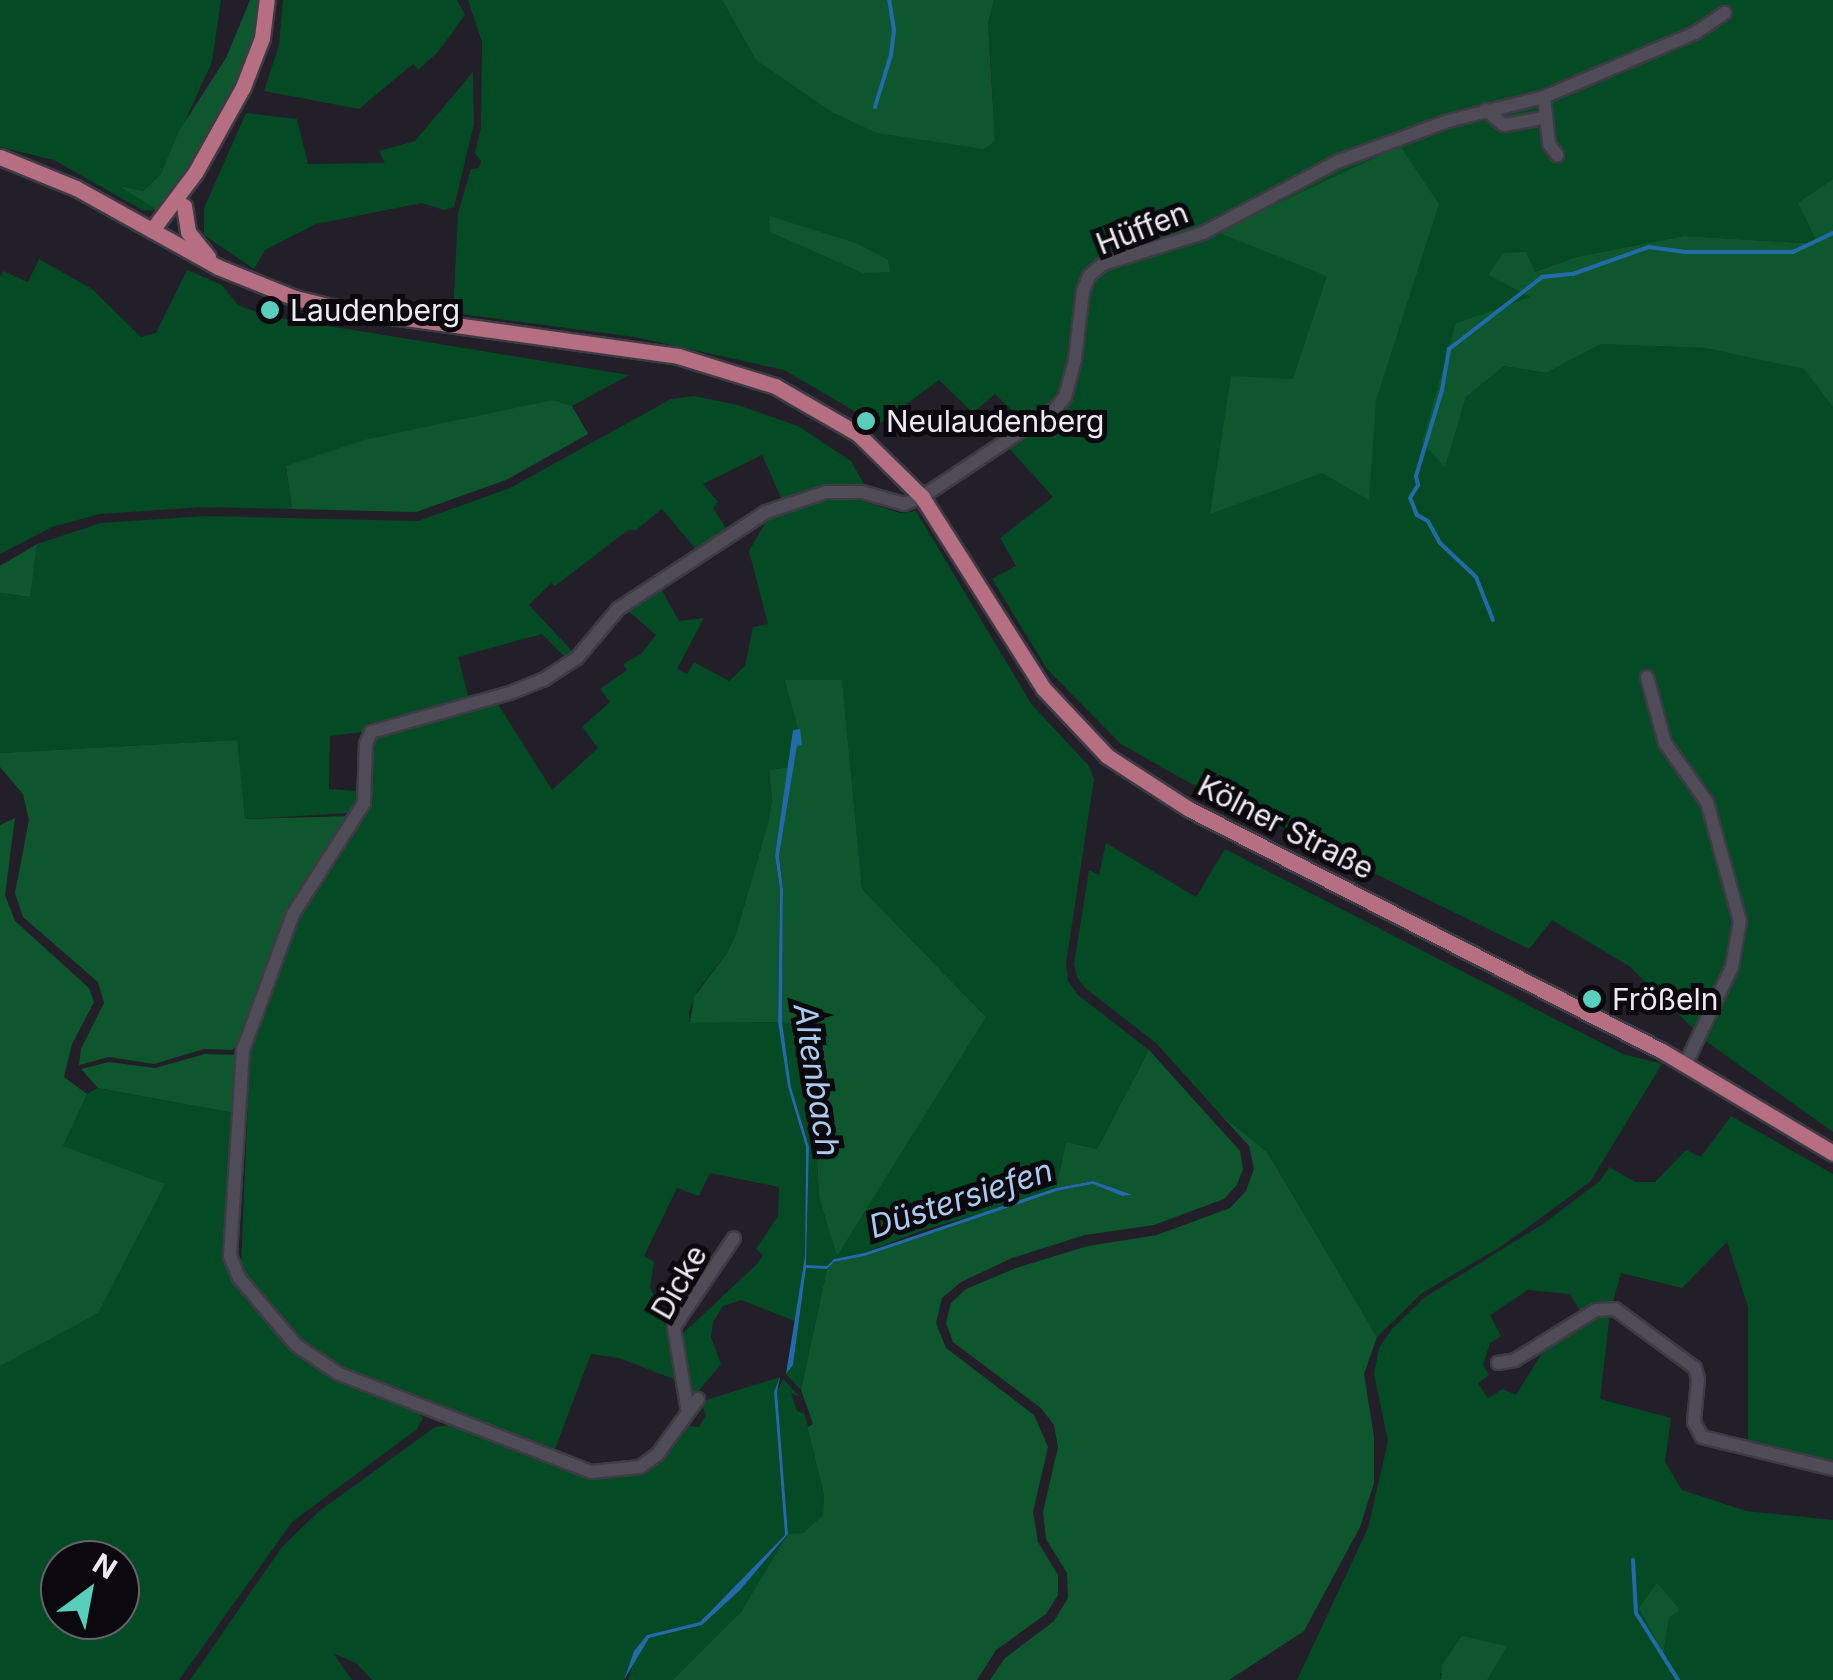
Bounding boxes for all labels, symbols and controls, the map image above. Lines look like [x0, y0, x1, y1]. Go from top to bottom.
street label: Hüffen [1091, 194, 1193, 262]
place label: Laudenberg [290, 292, 460, 328]
marker: Laudenberg [259, 299, 281, 321]
place label: Neulaudenberg [886, 403, 1104, 439]
marker: Neulaudenberg [855, 410, 877, 432]
street label: Kölner Straße [1192, 767, 1380, 887]
place label: Frößeln [1612, 981, 1719, 1017]
marker: Frößeln [1581, 988, 1603, 1010]
water label: Altenbach [785, 1001, 847, 1159]
water label: Düstersiefen [864, 1151, 1058, 1247]
street label: Dicke [644, 1239, 714, 1325]
north arrow [40, 1540, 140, 1640]
text: N [87, 1546, 123, 1586]

